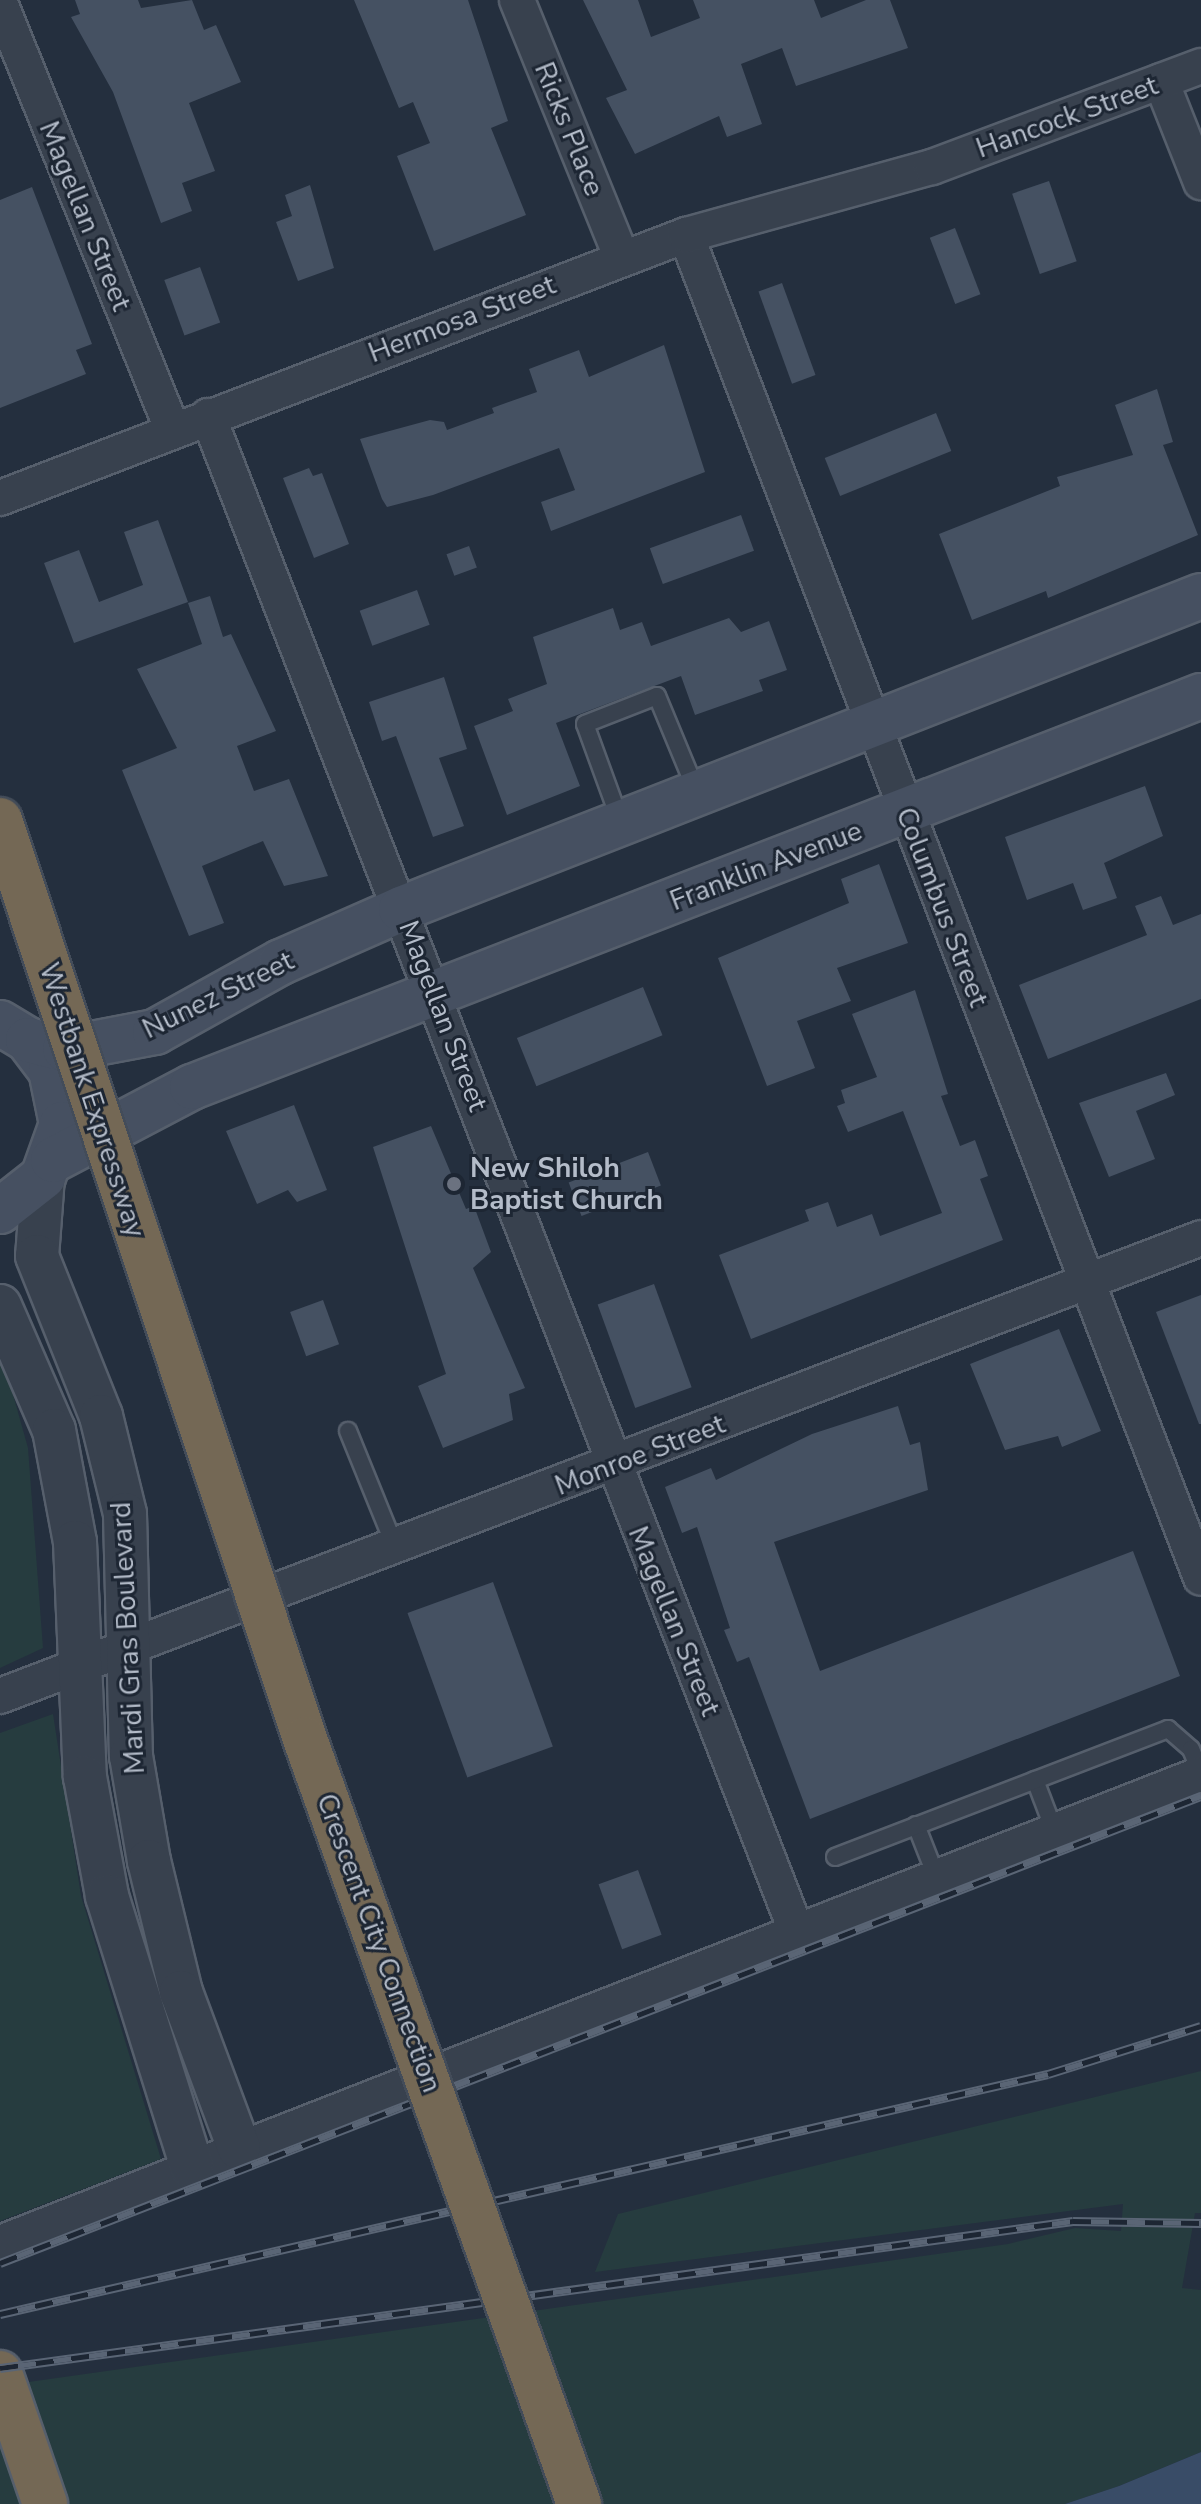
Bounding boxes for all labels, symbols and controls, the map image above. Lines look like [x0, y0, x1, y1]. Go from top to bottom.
street label: Ricks Place [527, 57, 611, 201]
street label: Hancock Street [972, 69, 1162, 165]
street label: Magellan Street [32, 117, 138, 315]
street label: Hermosa Street [364, 268, 560, 370]
street label: Columbus Street [889, 803, 995, 1011]
street label: Franklin Avenue [665, 814, 867, 918]
street label: Magellan Street [391, 916, 495, 1116]
street label: Nunez Street [137, 944, 299, 1046]
street label: Westbank Expressway [32, 959, 152, 1241]
place label: New Shiloh Baptist Church [470, 1151, 663, 1217]
marker: New Shiloh Baptist Church [445, 1175, 463, 1193]
street label: Monroe Street [550, 1407, 730, 1503]
street label: Mardi Gras Boulevard [104, 1501, 152, 1775]
street label: Magellan Street [621, 1522, 727, 1720]
street label: Crescent City Connection [309, 1789, 449, 2097]

